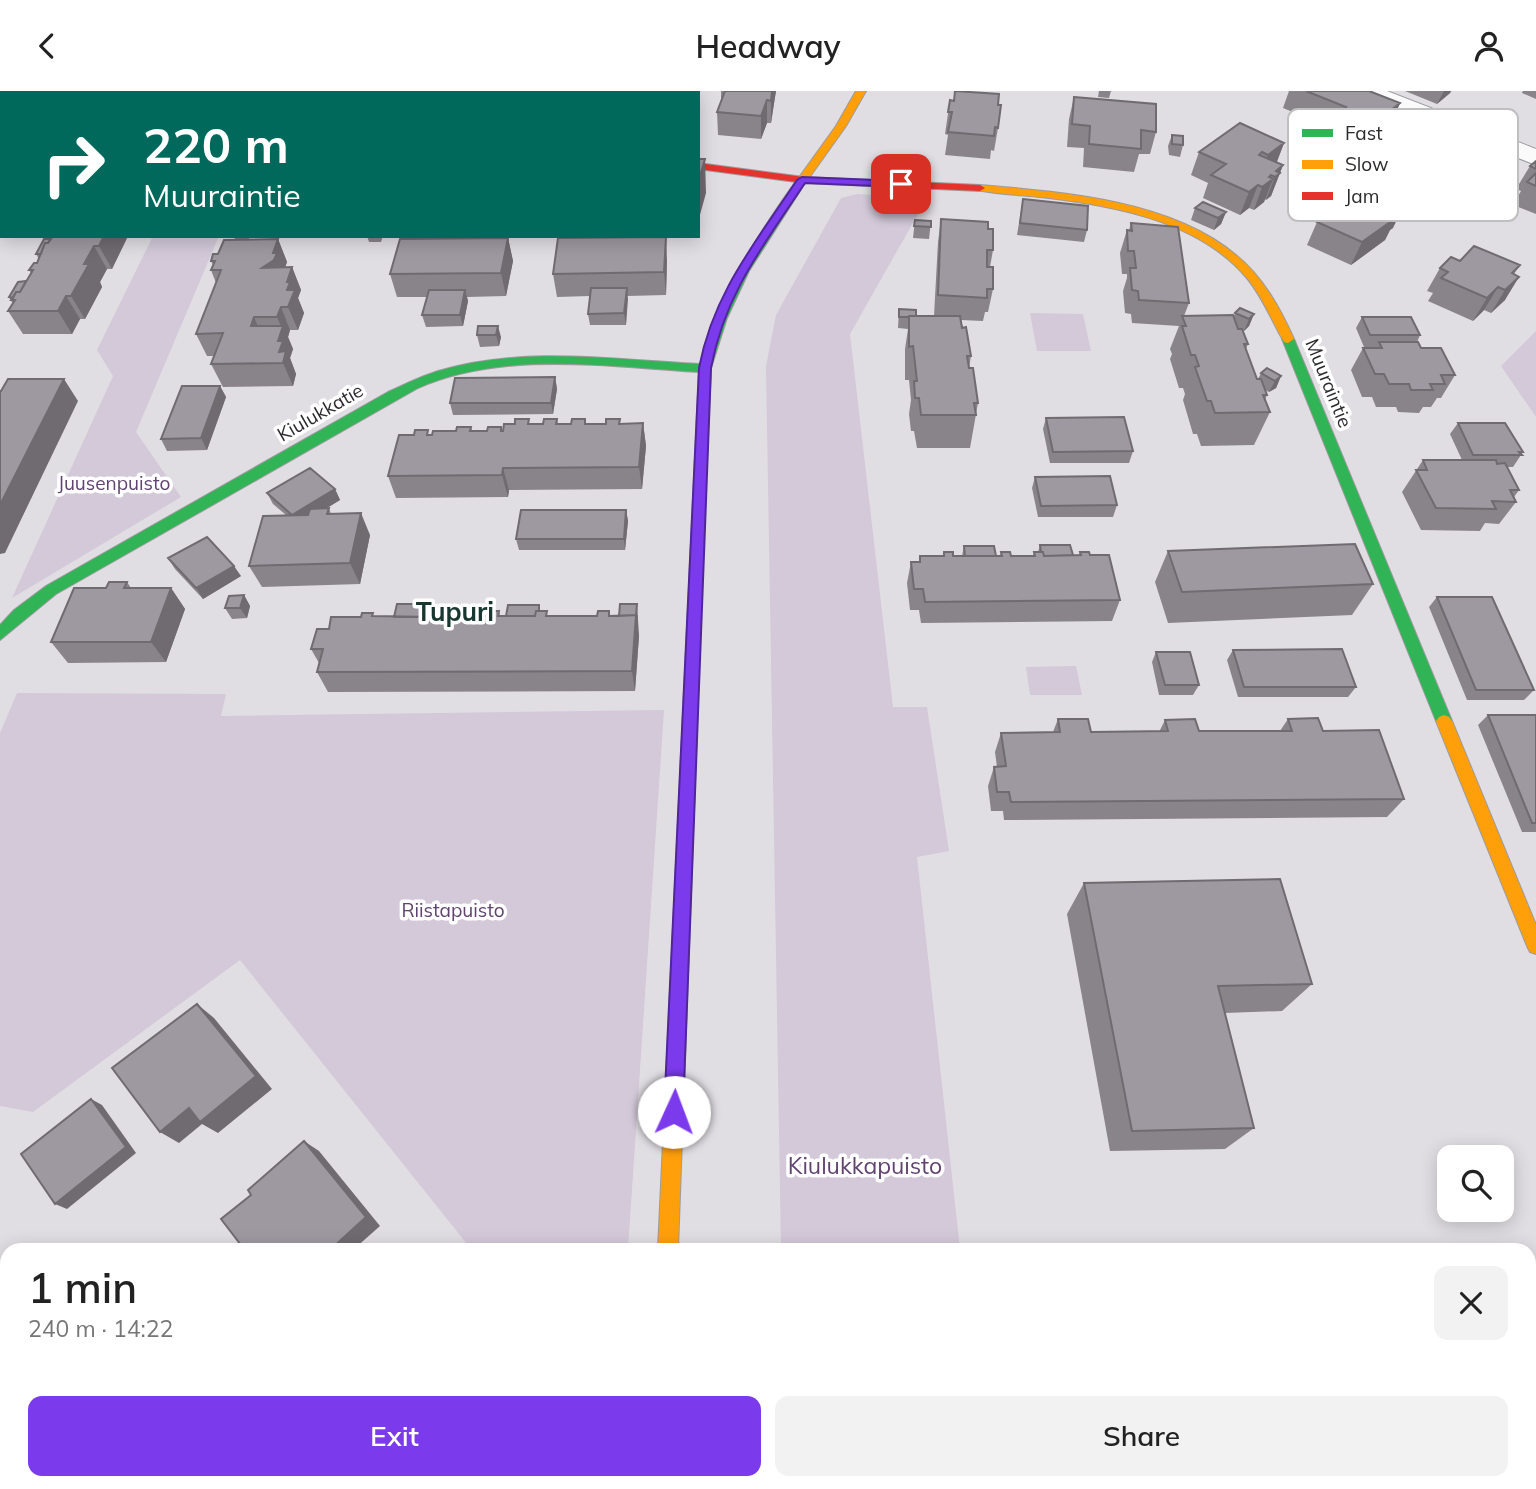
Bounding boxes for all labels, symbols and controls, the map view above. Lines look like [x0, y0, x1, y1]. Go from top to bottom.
text: Headway [695, 26, 841, 66]
icon: back [28, 27, 66, 65]
icon: person [1470, 27, 1508, 65]
legend [1288, 109, 1518, 221]
text: 220 m [143, 114, 289, 175]
icon: right [28, 119, 119, 210]
text: Fast [1345, 121, 1383, 145]
text: Slow [1345, 152, 1389, 176]
pin [871, 154, 931, 214]
icon: arrive [882, 165, 920, 203]
text: Muuraintie [143, 175, 301, 215]
text: Jam [1345, 184, 1379, 208]
street label: Muuraintie [1300, 335, 1358, 431]
street label: Kiulukkatie [273, 378, 367, 446]
park label: Juusenpuisto [58, 471, 170, 495]
district label: Tupuri [416, 595, 494, 628]
park label: Riistapuisto [401, 898, 505, 922]
position arrow [637, 1075, 711, 1149]
map controls [1437, 1145, 1514, 1222]
button: search [1437, 1145, 1514, 1222]
park label: Kiulukkapuisto [788, 1151, 942, 1180]
text: 1 min [28, 1261, 137, 1314]
button: close [1434, 1266, 1508, 1340]
text: 240 m · 14:22 [28, 1314, 173, 1343]
button: Exit [28, 1396, 761, 1476]
button: Share [775, 1396, 1508, 1476]

